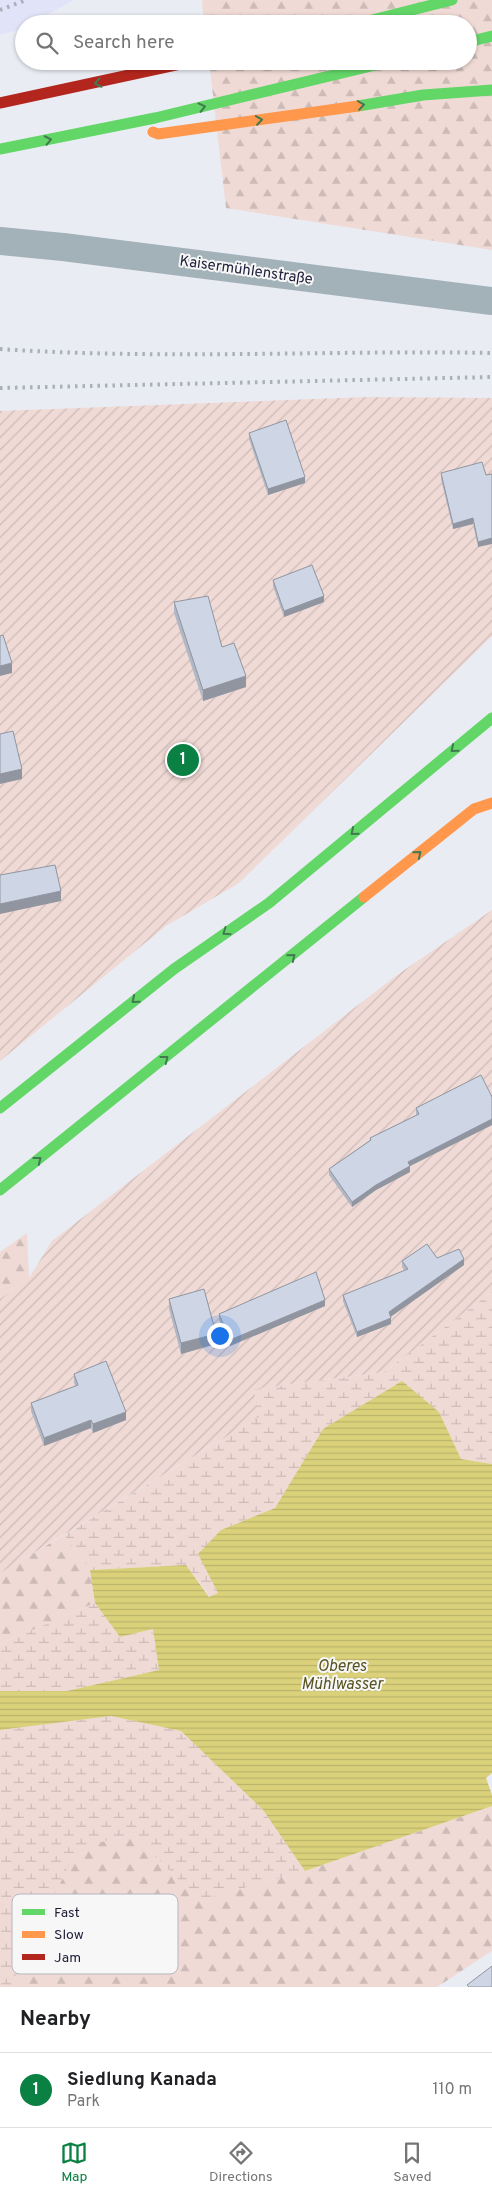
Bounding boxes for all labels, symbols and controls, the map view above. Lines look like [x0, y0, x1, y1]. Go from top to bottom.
search box [15, 15, 477, 70]
icon: search [33, 29, 61, 57]
text: Search here [73, 31, 175, 55]
one-way arrow [93, 77, 102, 87]
one-way arrow [357, 101, 366, 111]
one-way arrow [198, 102, 207, 113]
one-way arrow [255, 115, 263, 126]
one-way arrow [43, 135, 52, 145]
street label: Kaisermühlenstraße [178, 252, 314, 290]
pin: 1 [167, 741, 199, 779]
one-way arrow [451, 743, 460, 752]
one-way arrow [351, 826, 360, 835]
one-way arrow [412, 852, 421, 860]
one-way arrow [222, 926, 232, 935]
one-way arrow [286, 954, 295, 962]
one-way arrow [132, 994, 141, 1003]
one-way arrow [159, 1056, 168, 1064]
one-way arrow [32, 1157, 41, 1165]
your location [207, 1323, 233, 1349]
water label: Oberes Mühlwasser [301, 1657, 385, 1695]
legend [12, 1894, 178, 1974]
text: Fast [54, 1905, 80, 1922]
text: Slow [54, 1927, 84, 1944]
text: Jam [54, 1950, 81, 1967]
text: Nearby [20, 2006, 91, 2033]
text: Siedlung Kanada [67, 2068, 217, 2092]
text: 1 [33, 2080, 39, 2100]
text: 110 m [432, 2080, 472, 2100]
text: Park [67, 2092, 100, 2112]
tab: Map [60, 2139, 88, 2186]
tab: Directions [209, 2139, 273, 2186]
tab: Saved [393, 2139, 432, 2186]

